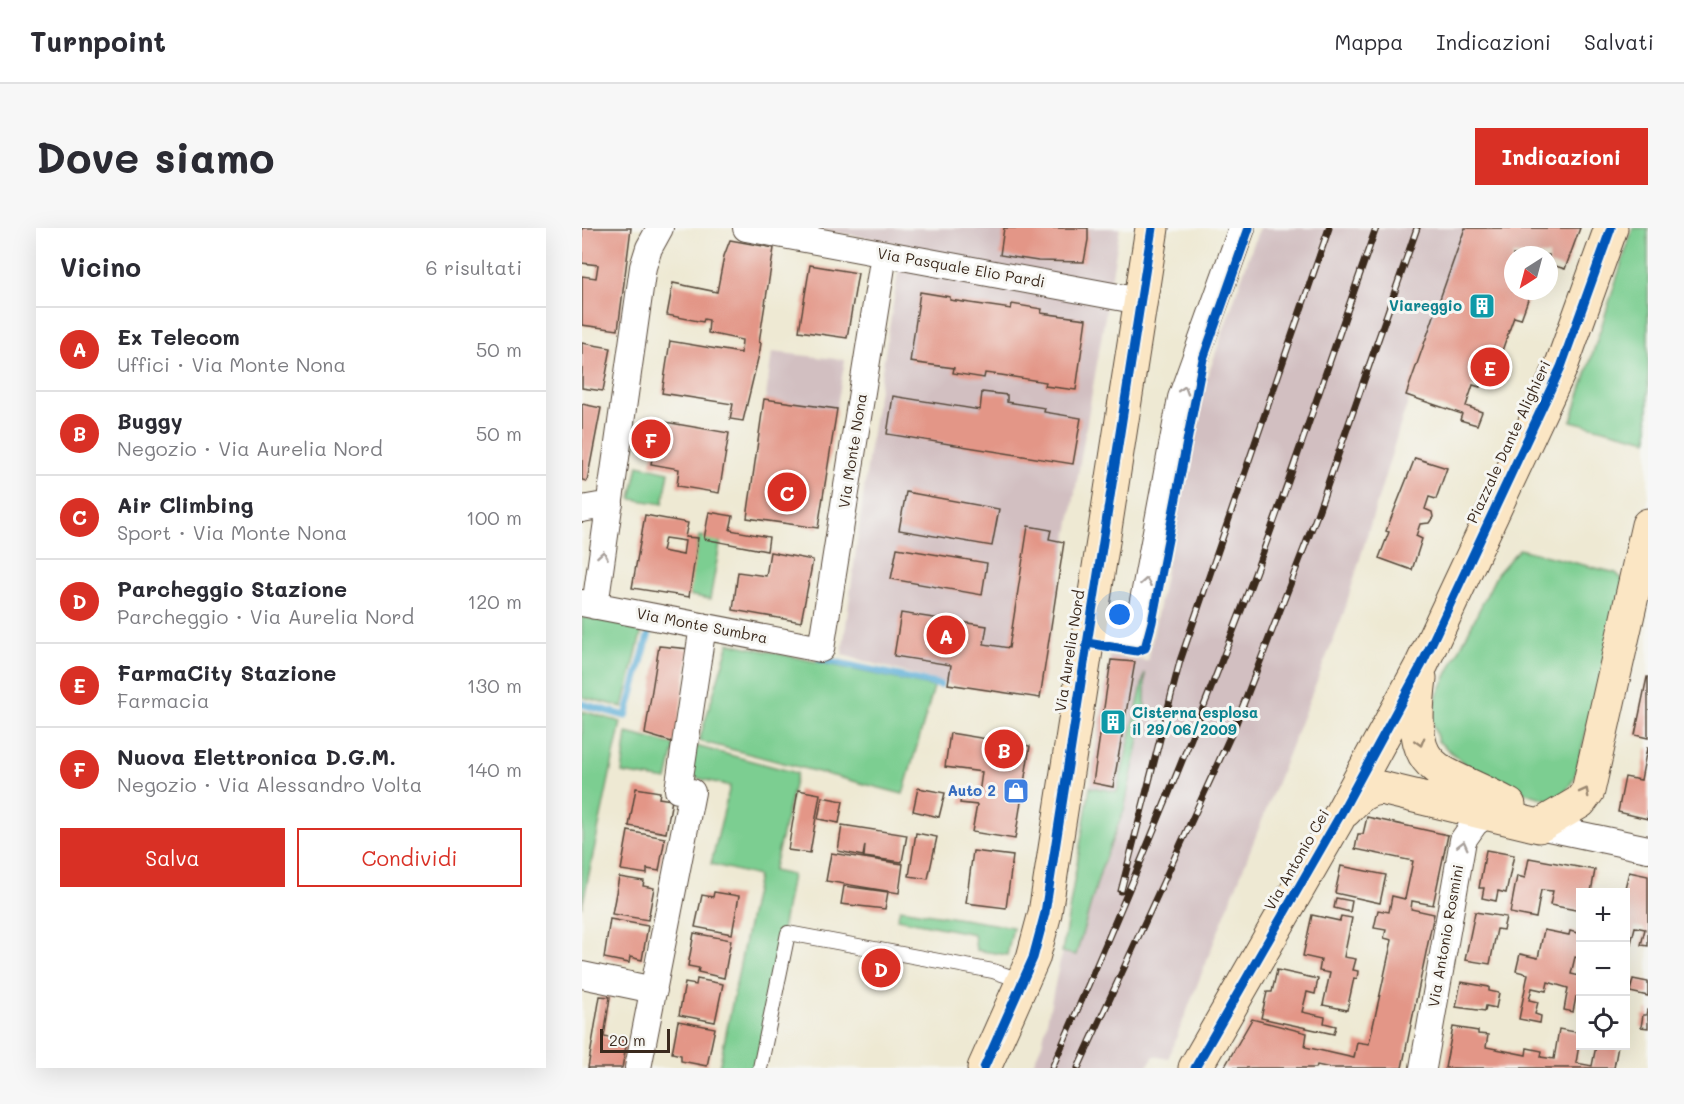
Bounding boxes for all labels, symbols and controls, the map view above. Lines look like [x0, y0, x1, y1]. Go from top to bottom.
text: Turnpoint [30, 23, 166, 59]
text: Mappa [1335, 28, 1403, 55]
text: Indicazioni [1436, 28, 1551, 55]
text: Salvati [1584, 28, 1654, 55]
button: Indicazioni [1475, 128, 1648, 185]
text: Dove siamo [36, 129, 275, 184]
street label: Via Pasquale Elio Pardi [876, 242, 1047, 292]
north arrow [1504, 246, 1558, 300]
text: Vicino [60, 250, 141, 284]
text: 6 risultati [426, 254, 522, 280]
building icon: Viareggio [1467, 291, 1497, 321]
place label: Viareggio [1389, 295, 1462, 315]
text: Ex Telecom [117, 322, 240, 351]
text: A [73, 336, 86, 362]
text: 50 m [476, 336, 522, 362]
pin: E [1470, 344, 1510, 390]
text: Uffici · Via Monte Nona [117, 351, 346, 377]
street label: Piazzale Dante Alighieri [1462, 357, 1555, 526]
one-way arrow [1177, 385, 1189, 396]
street label: Via Monte Nona [833, 392, 871, 510]
text: Buggy [117, 406, 183, 435]
pin: F [632, 416, 670, 462]
text: B [73, 420, 86, 446]
text: 50 m [476, 420, 522, 446]
text: Negozio · Via Aurelia Nord [117, 435, 383, 461]
pin: C [768, 470, 806, 514]
text: Air Climbing [117, 490, 254, 519]
text: C [72, 504, 87, 530]
text: 100 m [466, 504, 522, 530]
text: Sport · Via Monte Nona [117, 519, 347, 545]
one-way arrow [596, 551, 608, 560]
text: Parcheggio Stazione [117, 574, 347, 603]
one-way arrow [1139, 577, 1152, 587]
text: D [72, 588, 87, 614]
text: 120 m [467, 588, 522, 614]
street label: Via Aurelia Nord [1049, 588, 1089, 713]
your location [1105, 600, 1134, 629]
street label: Via Monte Sumbra [635, 602, 770, 648]
text: Parcheggio · Via Aurelia Nord [117, 603, 414, 629]
pin: A [926, 612, 966, 658]
text: FarmaCity Stazione [117, 658, 336, 687]
text: E [73, 672, 86, 698]
text: 130 m [467, 672, 522, 698]
text: Farmacia [117, 687, 209, 713]
place label: Cisterna esplosa il 29/06/2009 [1132, 702, 1258, 739]
building icon: Cisterna esplosa il 29/06/2009 [1098, 707, 1128, 737]
pin: B [984, 726, 1024, 772]
one-way arrow [1413, 736, 1425, 747]
text: Nuova Elettronica D.G.M. [117, 742, 396, 771]
text: F [73, 756, 86, 782]
text: 140 m [467, 756, 522, 782]
text: Negozio · Via Alessandro Volta [117, 771, 422, 797]
shop icon: Auto 2 [1001, 776, 1031, 806]
place label: Auto 2 [947, 780, 996, 800]
one-way arrow [1578, 787, 1590, 798]
street label: Via Antonio Cei [1259, 805, 1333, 914]
button: Salva [60, 828, 285, 887]
button: Condividi [297, 828, 522, 887]
one-way arrow [1455, 840, 1468, 850]
street label: Via Antonio Rosmini [1423, 863, 1467, 1009]
map controls [1576, 888, 1630, 1050]
button: + [1576, 888, 1630, 942]
button: − [1576, 942, 1630, 996]
pin: D [862, 946, 900, 990]
button: locate [1576, 996, 1630, 1050]
scale bar [600, 1026, 670, 1054]
text: 20 m [609, 1029, 646, 1050]

